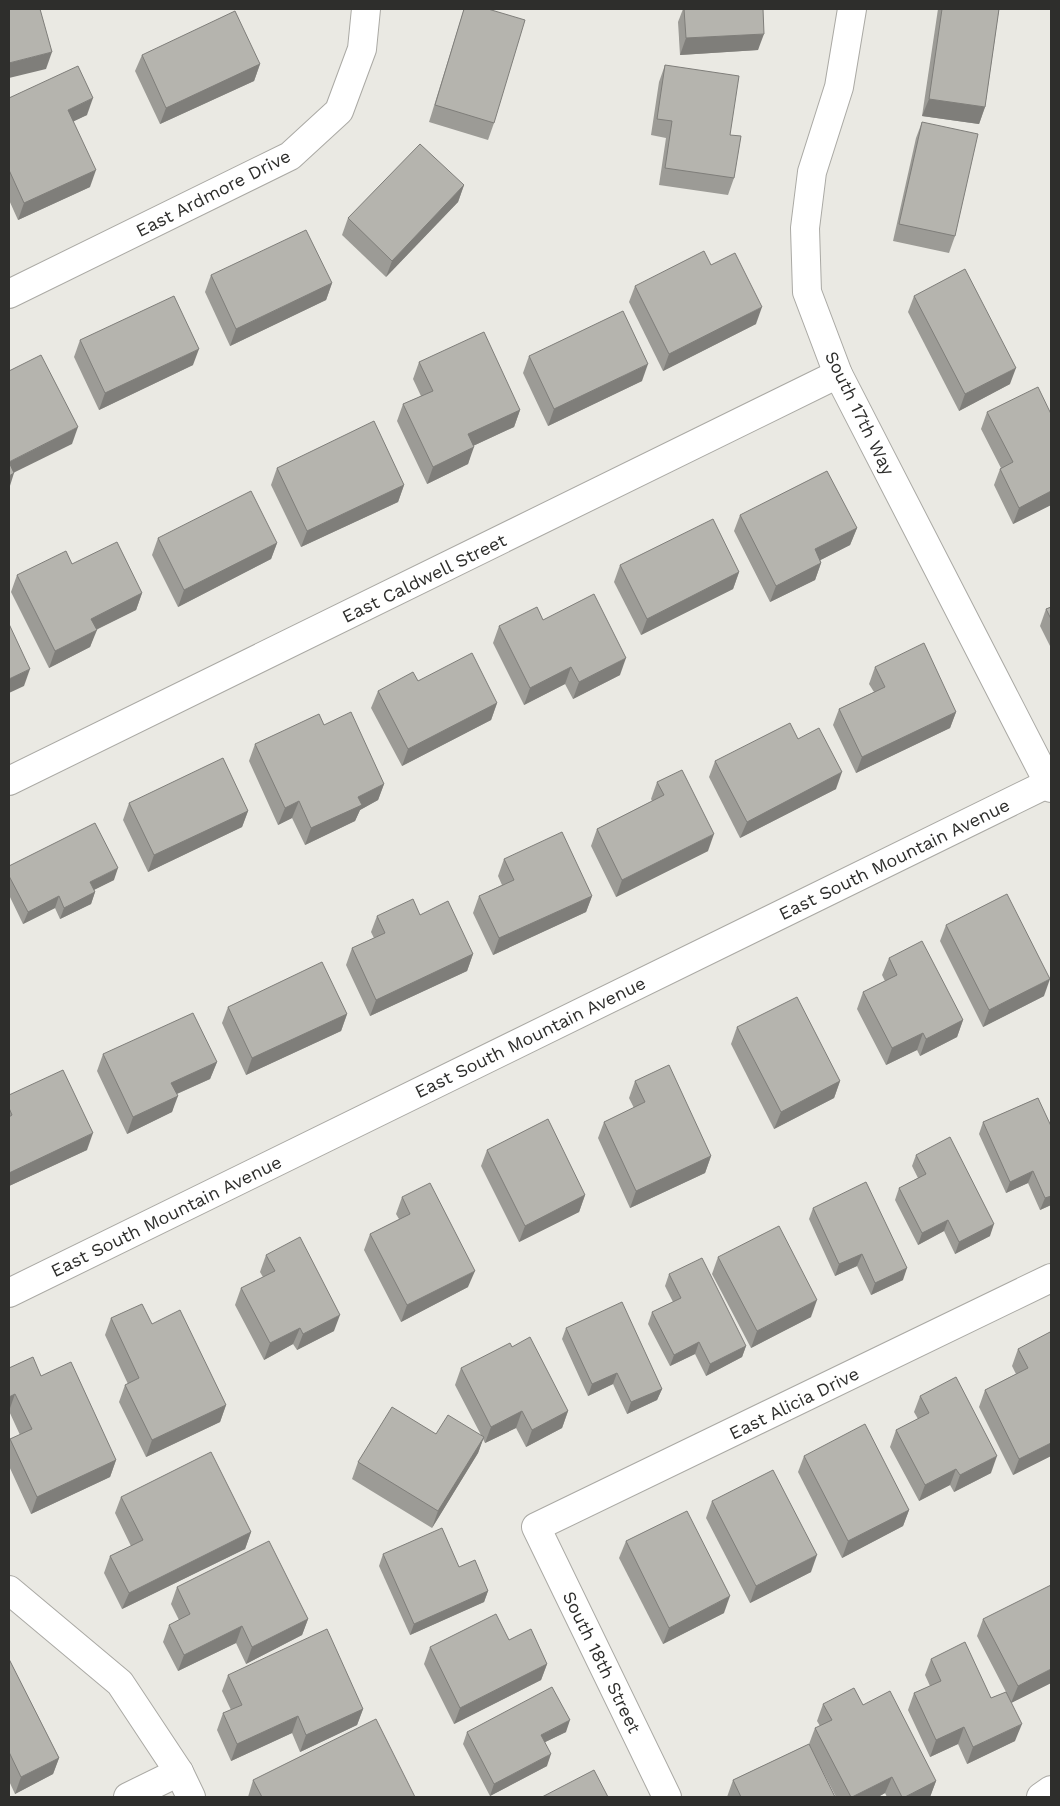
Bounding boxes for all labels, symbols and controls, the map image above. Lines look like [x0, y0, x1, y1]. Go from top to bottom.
street label: East Ardmore Drive [132, 145, 294, 241]
street label: South 17th Way [821, 348, 899, 479]
street label: East Caldwell Street [338, 529, 510, 627]
street label: East South Mountain Avenue [775, 794, 1013, 924]
street label: East South Mountain Avenue [411, 972, 649, 1102]
street label: East South Mountain Avenue [47, 1151, 285, 1281]
street label: East Alicia Drive [726, 1362, 862, 1444]
street label: South 18th Street [559, 1588, 646, 1737]

